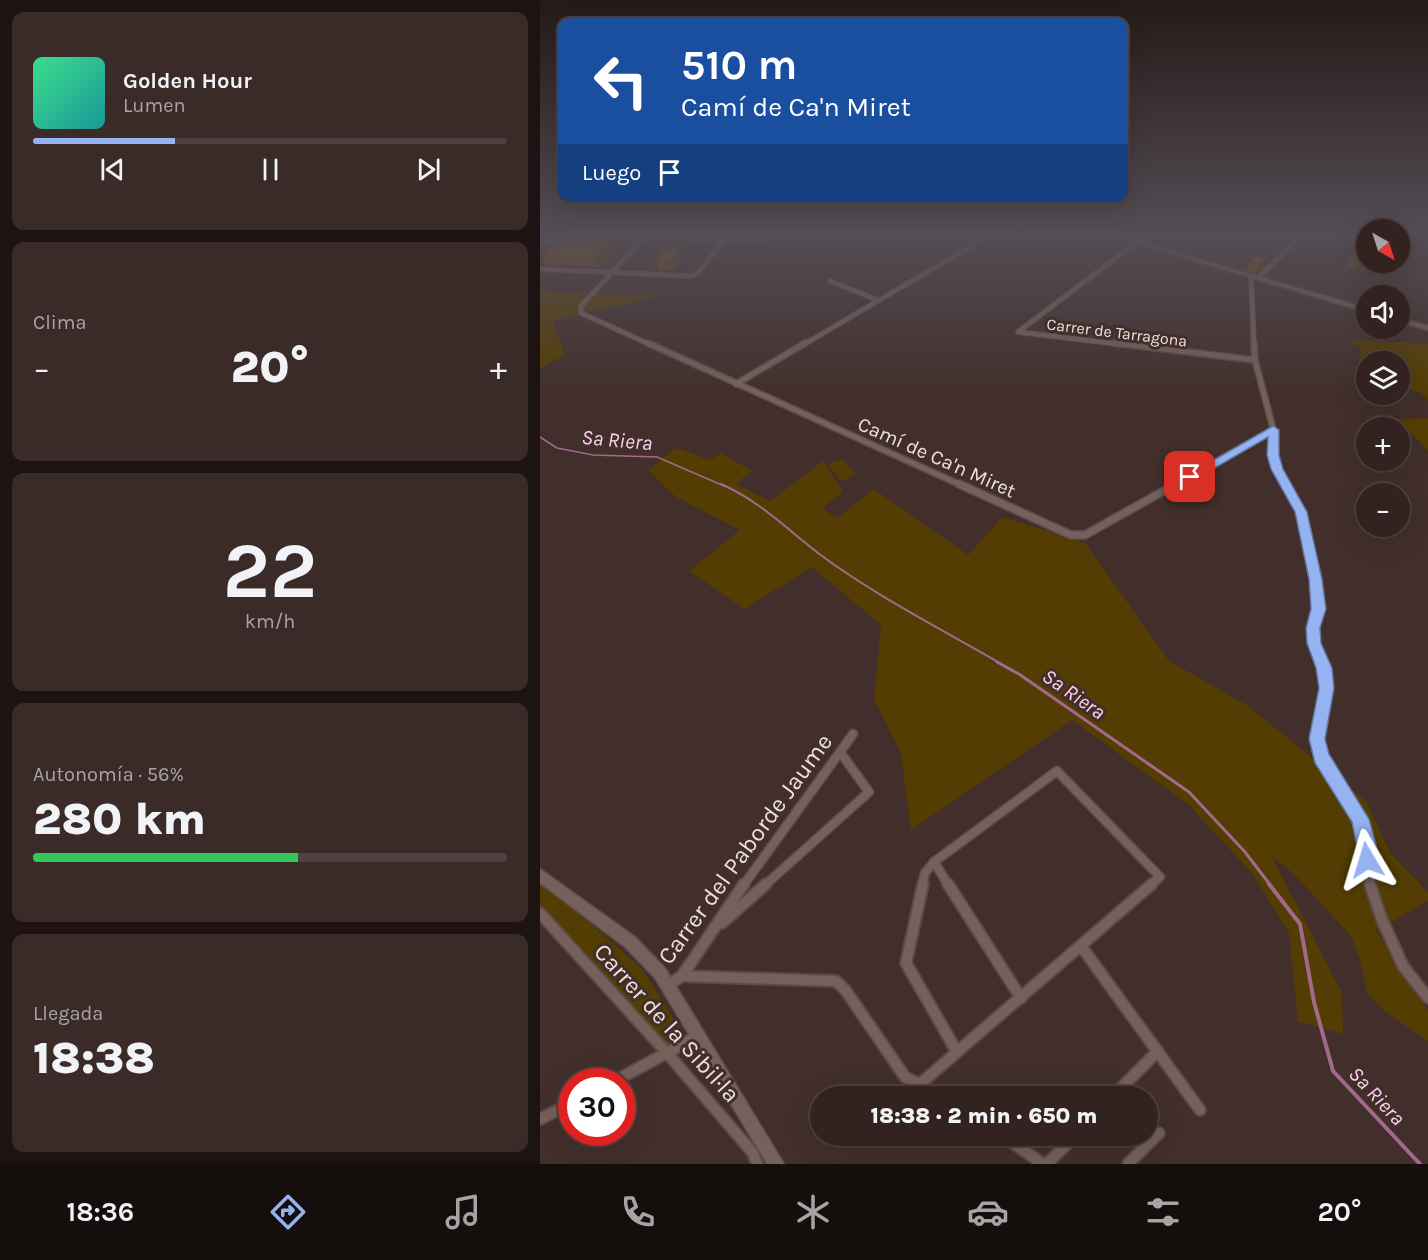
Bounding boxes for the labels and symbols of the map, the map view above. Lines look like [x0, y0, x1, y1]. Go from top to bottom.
north arrow [1356, 219, 1410, 273]
street label: Carrer de Tarragona [1046, 314, 1188, 351]
street label: Camí de Ca'n Miret [854, 412, 1020, 503]
water label: Sa Riera [580, 425, 654, 455]
pin [1164, 451, 1215, 502]
water label: Sa Riera [1038, 664, 1110, 724]
street label: Carrer del Paborde Jaume [652, 728, 838, 970]
position arrow [1335, 828, 1399, 892]
street label: Carrer de la Sibil·la [588, 938, 746, 1108]
water label: Sa Riera [1344, 1062, 1410, 1130]
speed limit sign: 30 [558, 1068, 636, 1146]

